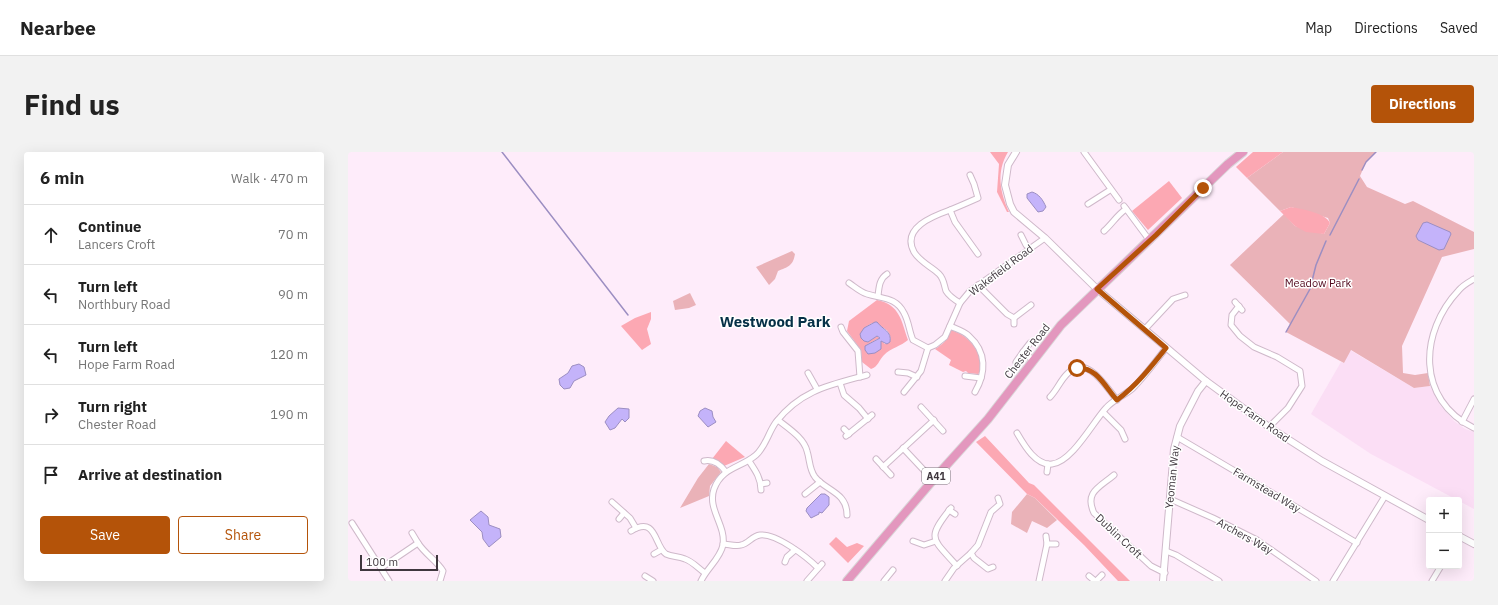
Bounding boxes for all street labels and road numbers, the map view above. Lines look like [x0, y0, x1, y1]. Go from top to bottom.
street label: Wakefield Road [966, 241, 1036, 299]
street label: Chester Road [1001, 321, 1053, 381]
street label: Hope Farm Road [1217, 387, 1293, 445]
street label: Yeoman Way [1162, 444, 1182, 509]
street label: Farmstead Way [1231, 464, 1304, 516]
road number: A41 [922, 468, 950, 484]
street label: Dublin Croft [1093, 511, 1145, 561]
street label: Archers Way [1215, 515, 1276, 557]

